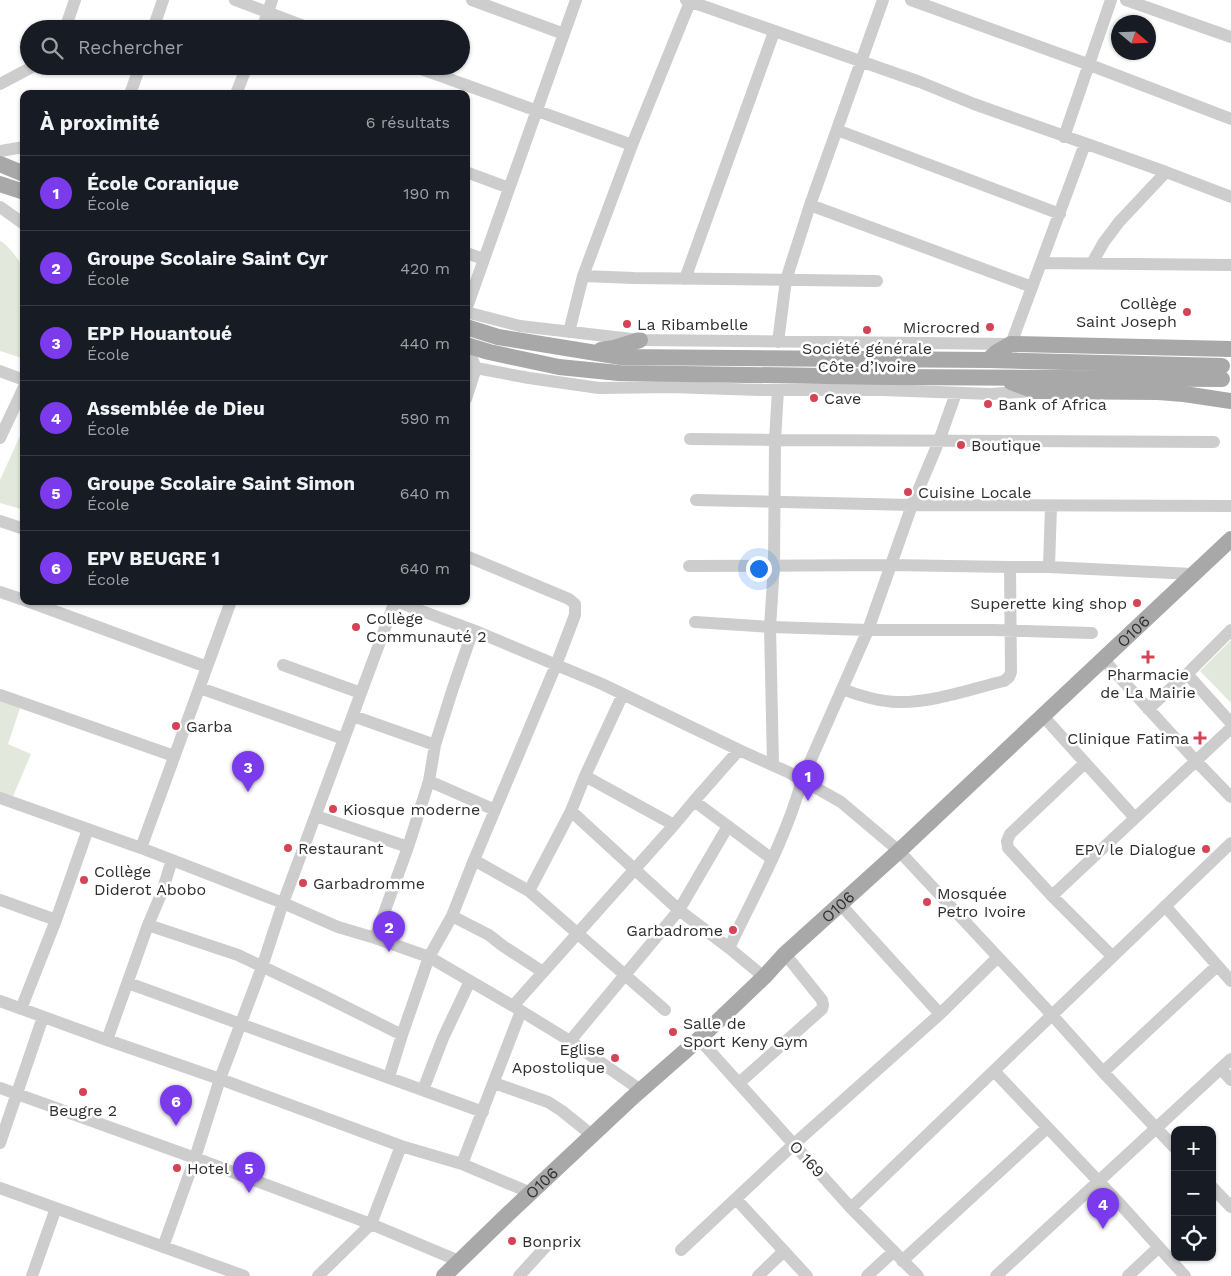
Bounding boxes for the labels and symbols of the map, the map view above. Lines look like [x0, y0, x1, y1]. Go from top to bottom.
north arrow [1111, 15, 1156, 60]
place label: Collège Saint Joseph [1076, 294, 1177, 331]
marker: Collège Saint Joseph [1181, 306, 1193, 318]
place label: La Ribambelle [637, 315, 748, 334]
marker: La Ribambelle [621, 318, 633, 330]
place label: Microcred [903, 318, 980, 337]
marker: Microcred [984, 321, 996, 333]
marker: Société générale Côte d’Ivoire [861, 324, 873, 336]
place label: Société générale Côte d’Ivoire [802, 339, 932, 376]
place label: Cave [824, 389, 861, 408]
marker: Cave [808, 392, 820, 404]
place label: Bank of Africa [998, 395, 1107, 414]
marker: Bank of Africa [982, 398, 994, 410]
place label: Boutique [971, 436, 1041, 455]
marker: Boutique [955, 439, 967, 451]
place label: Cuisine Locale [918, 483, 1031, 502]
marker: Cuisine Locale [902, 486, 914, 498]
your location [746, 556, 772, 582]
place label: Superette king shop [970, 594, 1127, 613]
marker: Superette king shop [1131, 597, 1143, 609]
place label: Collège Communauté 2 [366, 609, 487, 646]
street label: O106 [1113, 611, 1153, 651]
marker: Collège Communauté 2 [350, 621, 362, 633]
marker: Pharmacie de La Mairie [1142, 651, 1154, 663]
place label: Pharmacie de La Mairie [1100, 665, 1196, 702]
place label: Garba [186, 717, 232, 736]
marker: Garba [170, 720, 182, 732]
place label: Clinique Fatima [1067, 729, 1189, 748]
marker: Clinique Fatima [1193, 731, 1207, 745]
pin: 3 [232, 751, 264, 792]
pin: 1 [792, 760, 824, 801]
place label: Kiosque moderne [343, 800, 480, 819]
marker: Kiosque moderne [327, 803, 339, 815]
place label: Restaurant [298, 839, 384, 858]
place label: EPV le Dialogue [1074, 840, 1196, 859]
marker: Restaurant [282, 842, 294, 854]
marker: EPV le Dialogue [1200, 843, 1212, 855]
place label: Collège Diderot Abobo [94, 862, 206, 899]
marker: Collège Diderot Abobo [78, 874, 90, 886]
place label: Garbadromme [313, 874, 425, 893]
marker: Garbadromme [297, 877, 309, 889]
place label: Mosquée Petro Ivoire [937, 884, 1026, 921]
street label: O106 [817, 887, 858, 926]
marker: Mosquée Petro Ivoire [921, 896, 933, 908]
pin: 2 [373, 911, 405, 952]
place label: Garbadrome [626, 921, 723, 940]
marker: Garbadrome [727, 924, 739, 936]
place label: Salle de Sport Keny Gym [683, 1014, 808, 1051]
marker: Salle de Sport Keny Gym [667, 1026, 679, 1038]
place label: Eglise Apostolique [512, 1040, 605, 1077]
marker: Eglise Apostolique [609, 1052, 621, 1064]
pin: 6 [160, 1085, 192, 1126]
marker: Beugre 2 [77, 1086, 89, 1098]
place label: Beugre 2 [49, 1101, 117, 1120]
street label: O 169 [786, 1137, 828, 1181]
pin: 5 [233, 1152, 265, 1193]
place label: Hotel [187, 1159, 229, 1178]
marker: Hotel [171, 1162, 183, 1174]
street label: O106 [521, 1163, 562, 1203]
pin: 4 [1087, 1188, 1119, 1229]
place label: Bonprix [522, 1232, 581, 1251]
marker: Bonprix [506, 1235, 518, 1247]

